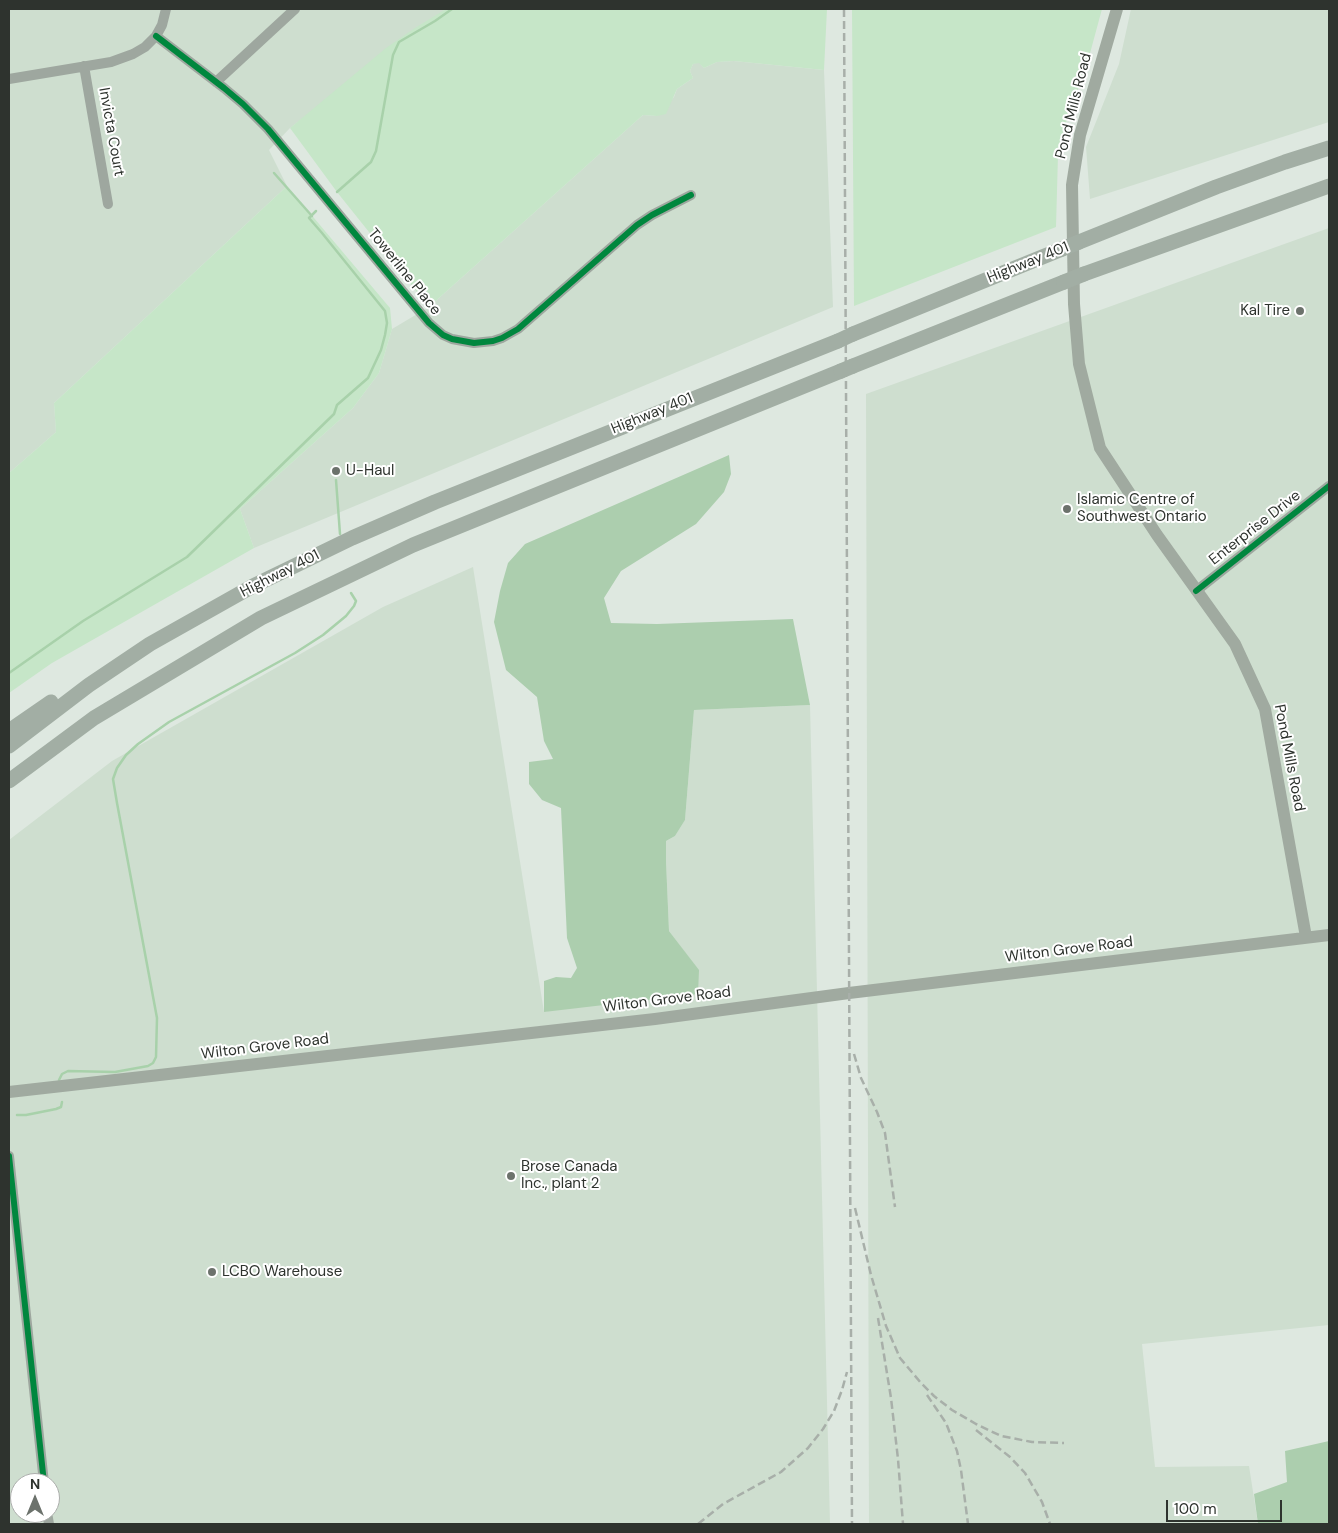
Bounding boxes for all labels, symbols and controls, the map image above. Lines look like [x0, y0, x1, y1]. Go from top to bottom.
street label: Pond Mills Road [1052, 51, 1096, 161]
street label: Invicta Court [94, 86, 128, 178]
street label: Towerline Place [364, 225, 444, 319]
street label: Highway 401 [985, 238, 1071, 288]
place label: Kal Tire [1240, 302, 1290, 320]
marker: Kal Tire [1294, 305, 1306, 317]
street label: Highway 401 [609, 389, 695, 439]
place label: U-Haul [346, 462, 394, 480]
marker: U-Haul [330, 465, 342, 477]
street label: Enterprise Drive [1206, 487, 1304, 569]
place label: Islamic Centre of Southwest Ontario [1077, 491, 1207, 526]
marker: Islamic Centre of Southwest Ontario [1061, 503, 1073, 515]
street label: Highway 401 [237, 546, 323, 602]
street label: Pond Mills Road [1270, 703, 1308, 813]
street label: Wilton Grove Road [1004, 933, 1134, 967]
street label: Wilton Grove Road [602, 983, 732, 1017]
street label: Wilton Grove Road [200, 1030, 330, 1064]
place label: Brose Canada Inc., plant 2 [521, 1158, 617, 1193]
marker: Brose Canada Inc., plant 2 [505, 1170, 517, 1182]
place label: LCBO Warehouse [222, 1263, 342, 1281]
marker: LCBO Warehouse [206, 1266, 218, 1278]
north arrow [10, 1473, 60, 1523]
text: N [30, 1475, 40, 1493]
scale bar [1168, 1490, 1284, 1522]
text: 100 m [1174, 1499, 1217, 1519]

